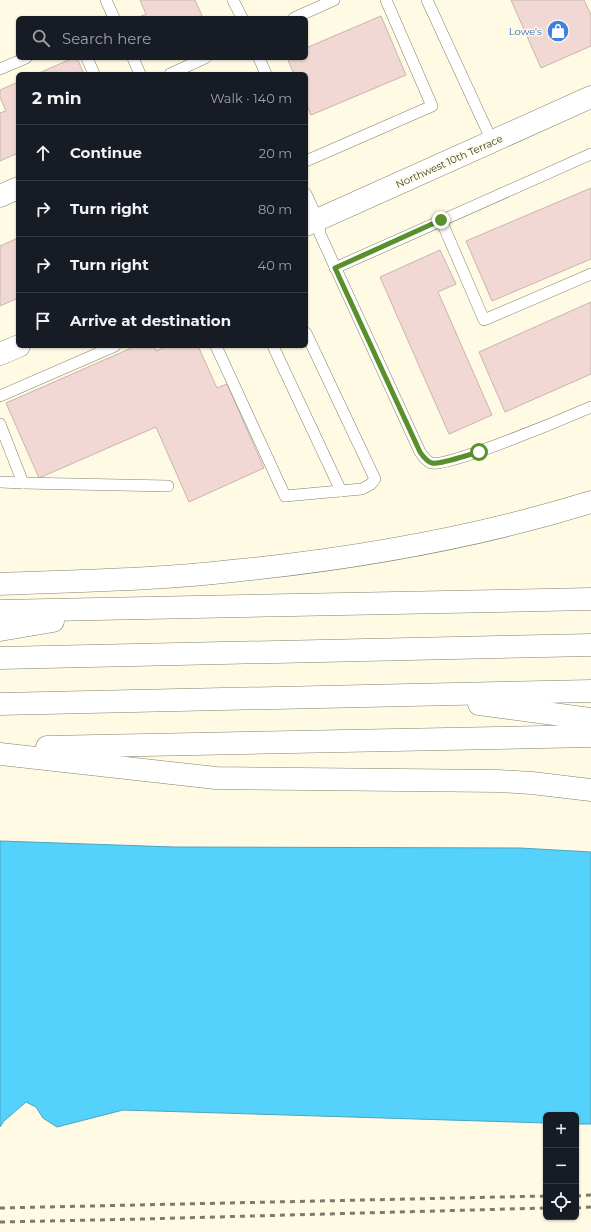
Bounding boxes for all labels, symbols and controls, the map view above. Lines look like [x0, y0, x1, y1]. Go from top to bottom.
search box [16, 16, 308, 60]
shop icon: Lowe's [545, 18, 571, 44]
place label: Lowe's [509, 25, 542, 38]
icon: search [30, 27, 52, 49]
text: Search here [62, 29, 151, 48]
text: 2 min [32, 88, 82, 108]
text: Walk · 140 m [210, 90, 292, 106]
street label: Northwest 10th Terrace [394, 132, 505, 191]
icon: ahead [32, 142, 54, 164]
text: Continue [70, 143, 142, 162]
text: 20 m [259, 145, 292, 161]
icon: right [32, 198, 54, 220]
text: Turn right [70, 199, 149, 218]
text: 80 m [258, 201, 292, 217]
route end [432, 211, 450, 229]
icon: right [32, 254, 54, 276]
text: Turn right [70, 255, 149, 274]
text: 40 m [258, 257, 292, 273]
icon: arrive [32, 310, 54, 332]
text: Arrive at destination [70, 311, 231, 330]
route start [470, 443, 488, 461]
map controls [543, 1112, 579, 1220]
button: + [543, 1112, 579, 1148]
button: − [543, 1148, 579, 1184]
button: locate [543, 1184, 579, 1220]

